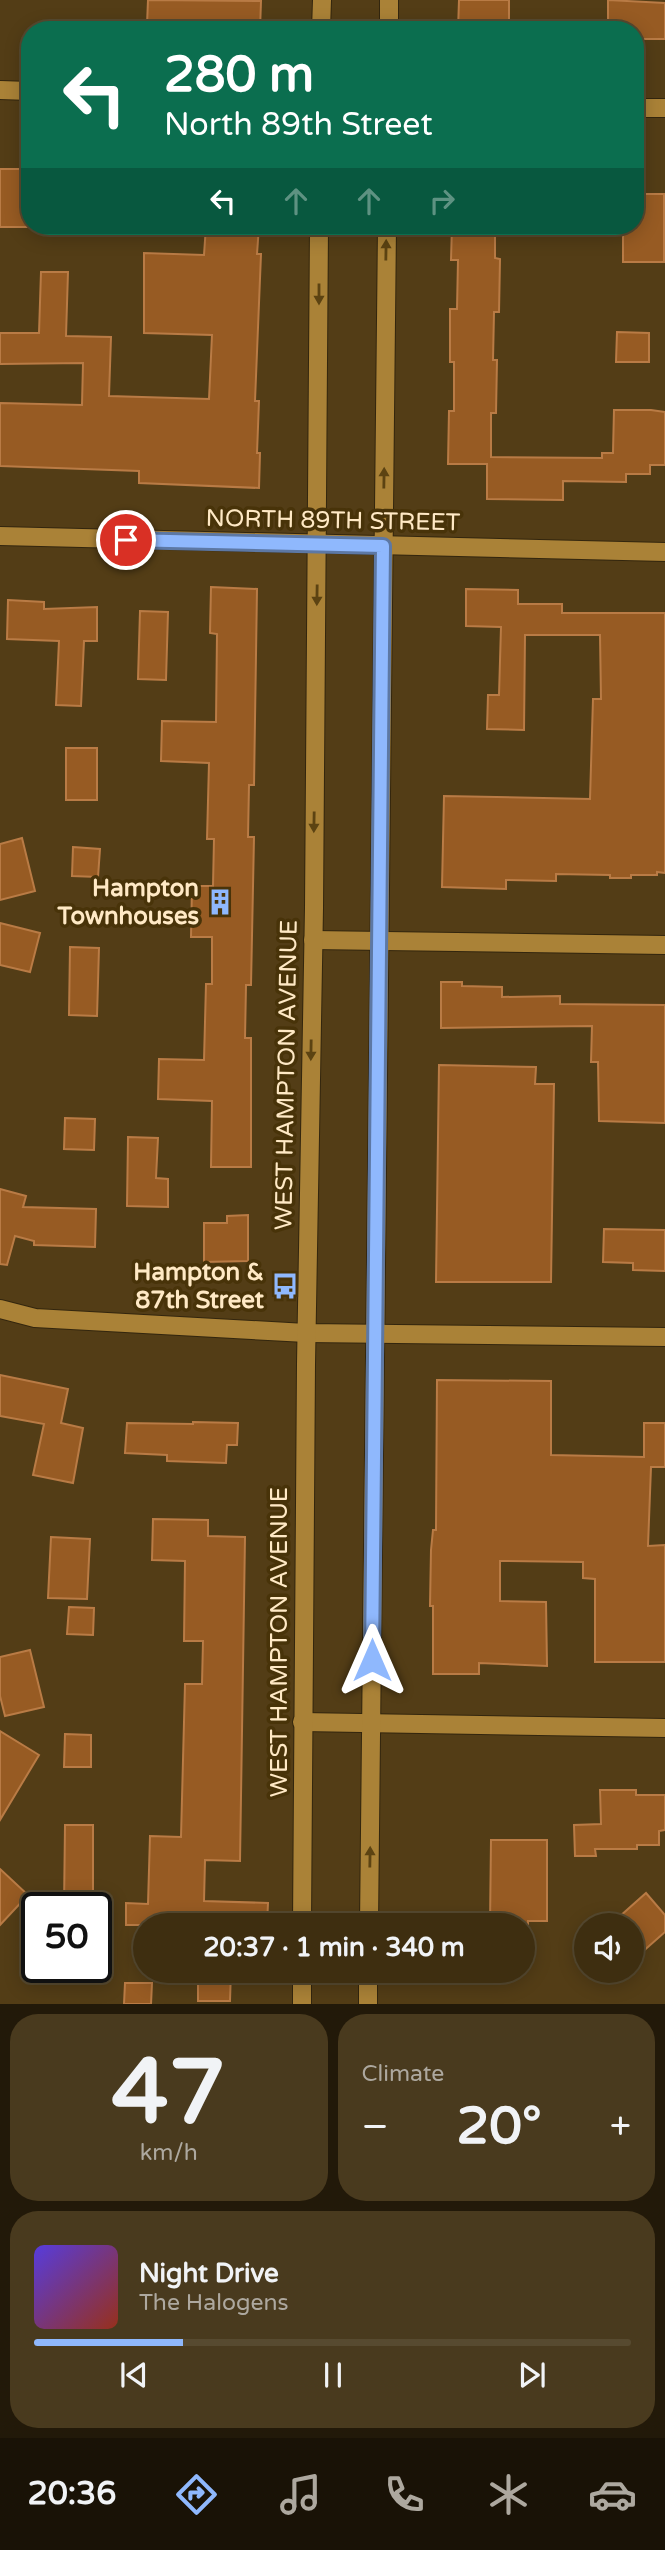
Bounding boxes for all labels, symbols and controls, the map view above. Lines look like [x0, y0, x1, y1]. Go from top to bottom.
text: 280 m [164, 46, 314, 105]
icon: left [49, 49, 140, 140]
text: North 89th Street [164, 106, 433, 144]
icon: left [204, 182, 242, 220]
icon: ahead [277, 182, 315, 220]
icon: ahead [350, 182, 388, 220]
icon: right [423, 182, 461, 220]
one-way arrow [381, 239, 392, 261]
one-way arrow [313, 283, 325, 305]
one-way arrow [378, 467, 390, 489]
street label: NORTH 89TH STREET [205, 504, 461, 537]
pin [96, 510, 156, 570]
icon: arrive [107, 521, 145, 559]
one-way arrow [311, 584, 322, 606]
one-way arrow [308, 812, 320, 834]
place label: Hampton Townhouses [56, 874, 199, 931]
building icon: Hampton Townhouses [205, 887, 235, 917]
street label: WEST HAMPTON AVENUE [269, 920, 304, 1230]
one-way arrow [305, 1039, 317, 1061]
place label: Hampton & 87th Street [133, 1258, 265, 1315]
bus stop icon: Hampton & 87th Street [270, 1271, 300, 1301]
street label: WEST HAMPTON AVENUE [265, 1487, 294, 1797]
position arrow [335, 1623, 409, 1697]
one-way arrow [364, 1846, 376, 1868]
speed limit sign: 50 [21, 1892, 112, 1983]
map controls [574, 1913, 644, 1983]
button: sound [574, 1913, 644, 1983]
text: 20:37 · 1 min · 340 m [203, 1932, 465, 1963]
text: 47 [112, 2038, 226, 2148]
text: Climate [362, 2060, 444, 2088]
text: 20° [457, 2095, 542, 2158]
text: − [362, 2104, 389, 2150]
text: + [610, 2104, 631, 2150]
text: km/h [140, 2139, 198, 2167]
text: Night Drive [139, 2258, 279, 2289]
text: The Halogens [139, 2289, 288, 2317]
icon: previous [115, 2356, 153, 2394]
icon: pause [314, 2356, 352, 2394]
icon: next [513, 2356, 551, 2394]
icon: directions [172, 2470, 221, 2519]
icon: music [276, 2470, 325, 2519]
icon: phone [380, 2470, 429, 2519]
icon: climate [484, 2470, 533, 2519]
icon: car [588, 2470, 637, 2519]
text: 20:36 [28, 2475, 116, 2513]

